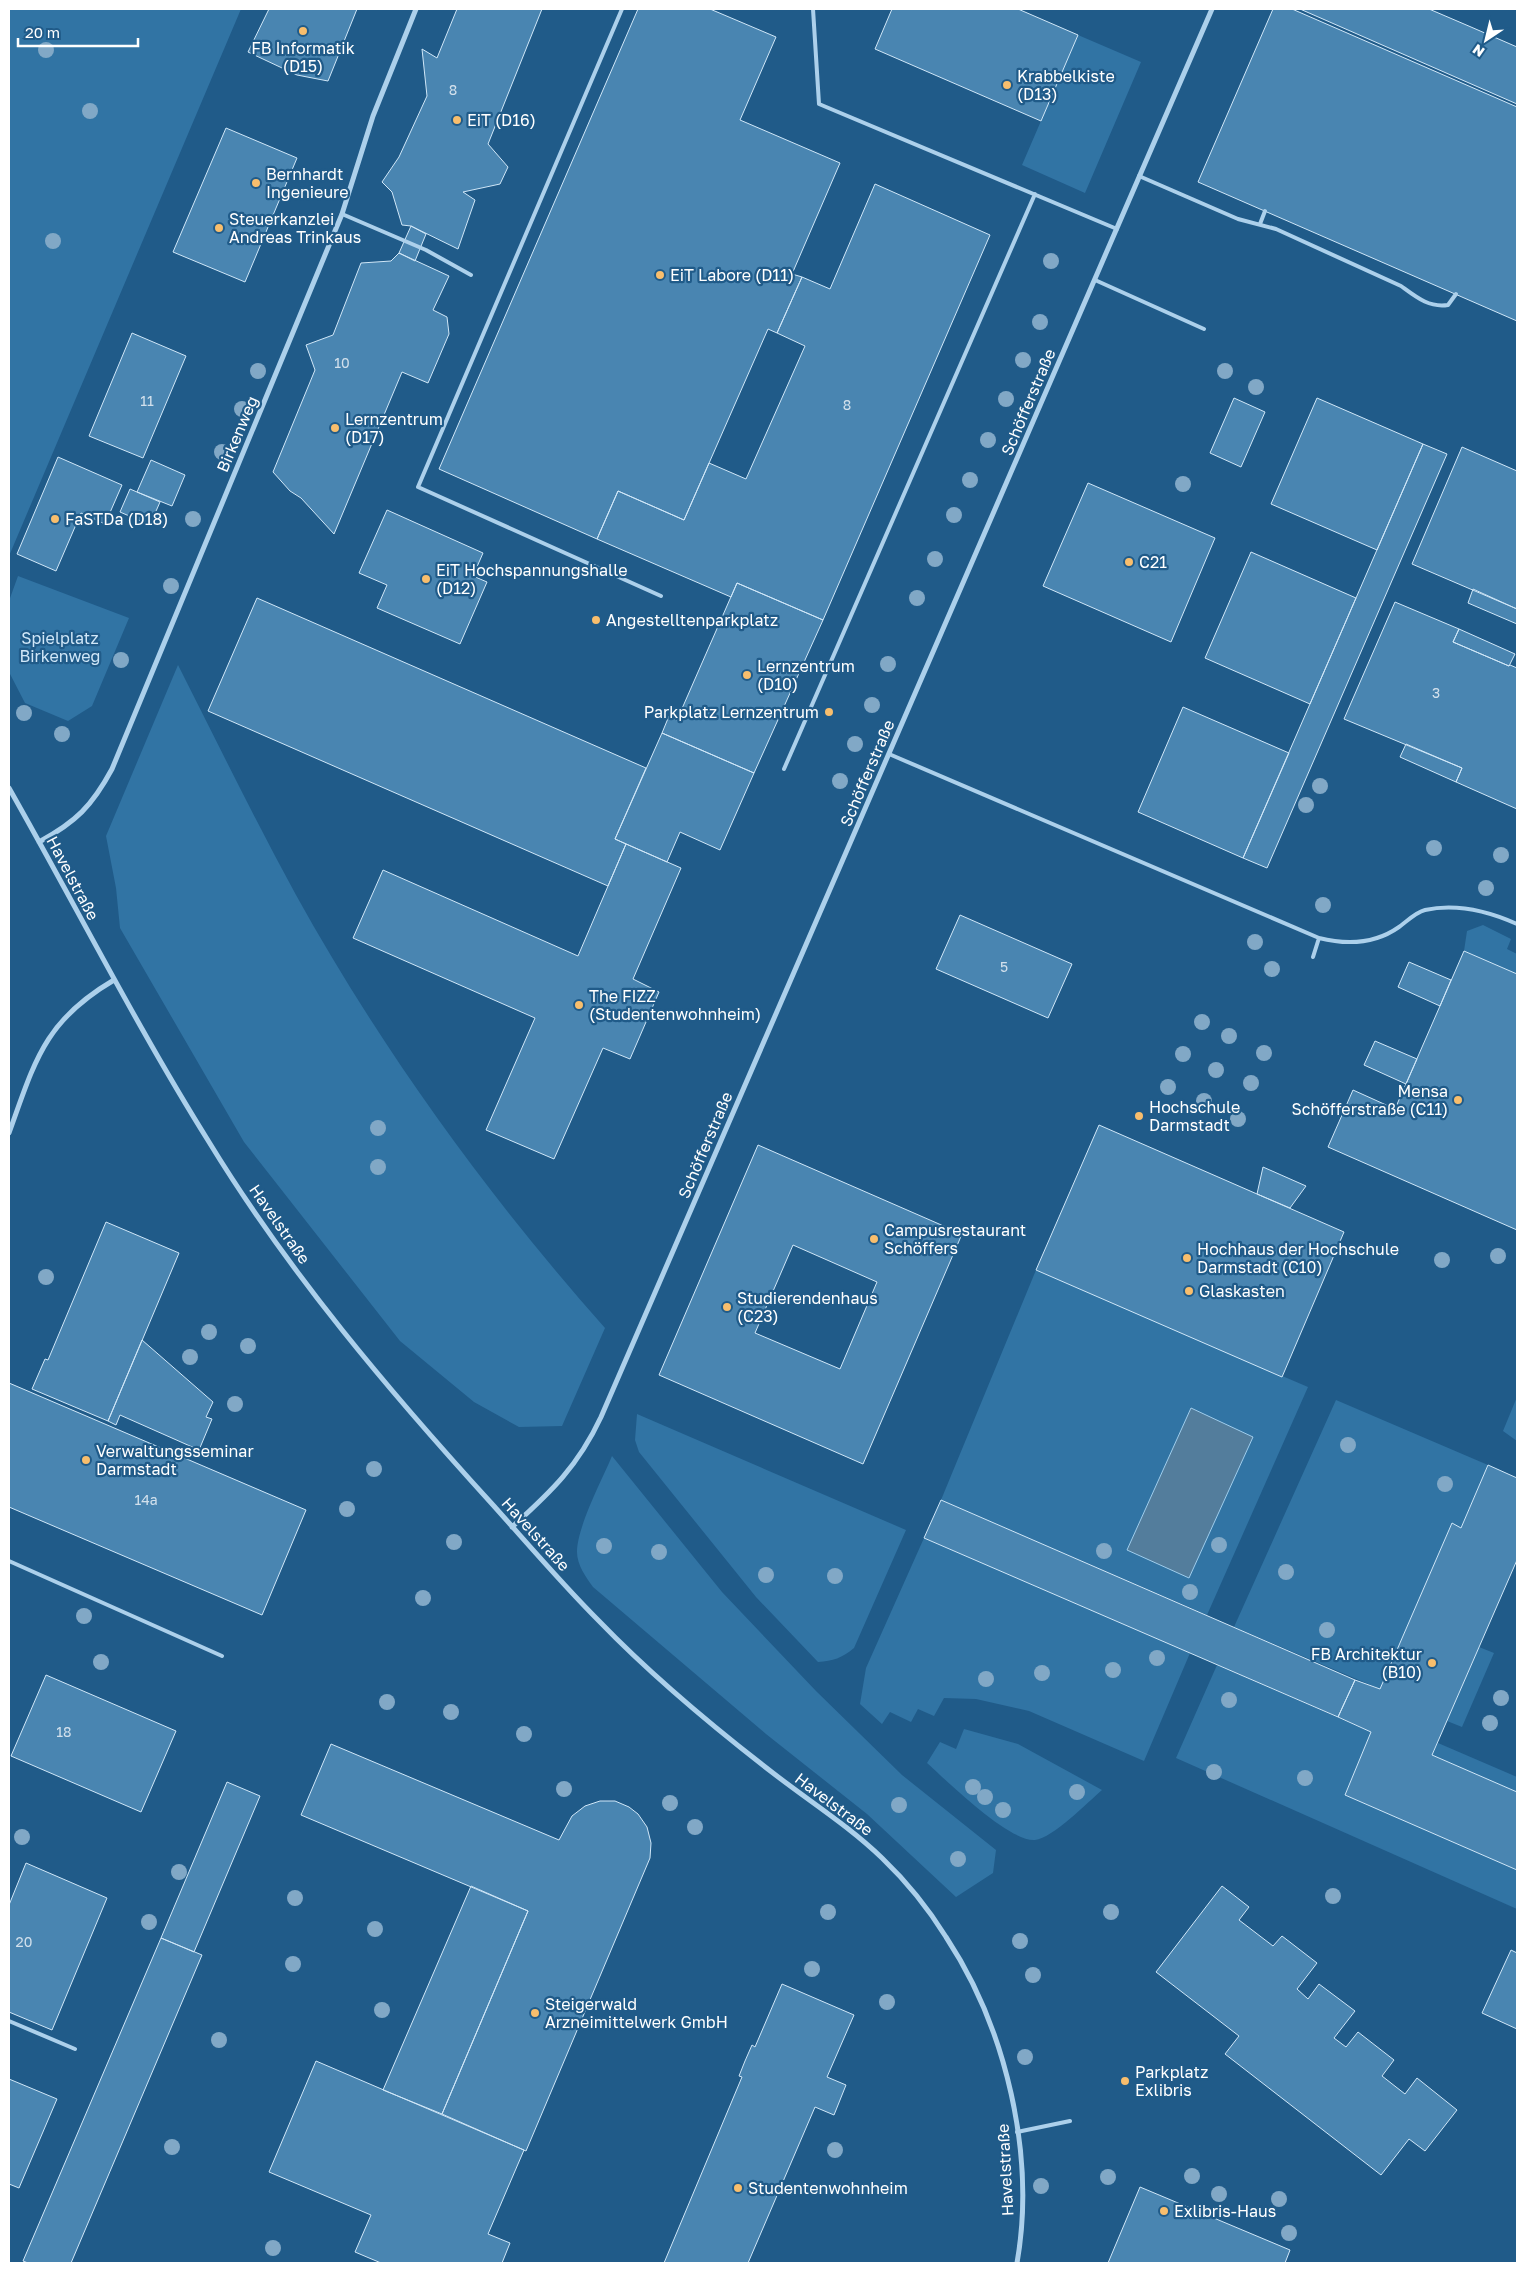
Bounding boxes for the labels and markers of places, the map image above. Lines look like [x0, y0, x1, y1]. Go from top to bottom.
marker: FB Informatik (D15) [297, 25, 309, 37]
place label: FB Informatik (D15) [251, 38, 355, 76]
place label: Krabbelkiste (D13) [1017, 66, 1115, 104]
marker: Krabbelkiste (D13) [1001, 79, 1013, 91]
place label: EiT (D16) [467, 110, 536, 130]
marker: EiT (D16) [451, 114, 463, 126]
place label: Bernhardt Ingenieure [266, 164, 348, 202]
marker: Bernhardt Ingenieure [250, 177, 262, 189]
place label: Steuerkanzlei Andreas Trinkaus [229, 209, 361, 247]
marker: Steuerkanzlei Andreas Trinkaus [213, 222, 225, 234]
place label: EiT Labore (D11) [670, 265, 794, 285]
marker: EiT Labore (D11) [654, 269, 666, 281]
place label: Lernzentrum (D17) [345, 409, 443, 447]
marker: Lernzentrum (D17) [329, 422, 341, 434]
place label: FaSTDa (D18) [65, 509, 168, 529]
marker: FaSTDa (D18) [49, 513, 61, 525]
place label: C21 [1139, 552, 1167, 572]
marker: C21 [1123, 556, 1135, 568]
place label: EiT Hochspannungshalle (D12) [436, 560, 627, 598]
marker: EiT Hochspannungshalle (D12) [420, 573, 432, 585]
place label: Angestelltenparkplatz [606, 610, 778, 630]
marker: Angestelltenparkplatz [590, 614, 602, 626]
place label: Lernzentrum (D10) [757, 656, 855, 694]
marker: Lernzentrum (D10) [741, 669, 753, 681]
place label: Parkplatz Lernzentrum [644, 702, 819, 722]
marker: Parkplatz Lernzentrum [823, 706, 835, 718]
place label: The FIZZ (Studentenwohnheim) [589, 986, 761, 1024]
marker: The FIZZ (Studentenwohnheim) [573, 999, 585, 1011]
place label: Mensa Schöfferstraße (C11) [1291, 1081, 1448, 1119]
marker: Mensa Schöfferstraße (C11) [1452, 1094, 1464, 1106]
place label: Hochschule Darmstadt [1149, 1097, 1240, 1135]
marker: Hochschule Darmstadt [1133, 1110, 1145, 1122]
place label: Campusrestaurant Schöffers [884, 1220, 1026, 1258]
marker: Campusrestaurant Schöffers [868, 1233, 880, 1245]
place label: Hochhaus der Hochschule Darmstadt (C10) [1197, 1239, 1399, 1277]
marker: Hochhaus der Hochschule Darmstadt (C10) [1181, 1252, 1193, 1264]
place label: Glaskasten [1199, 1281, 1285, 1301]
marker: Glaskasten [1183, 1285, 1195, 1297]
place label: Studierendenhaus (C23) [737, 1288, 878, 1326]
marker: Studierendenhaus (C23) [721, 1301, 733, 1313]
place label: Verwaltungsseminar Darmstadt [96, 1441, 254, 1479]
marker: Verwaltungsseminar Darmstadt [80, 1454, 92, 1466]
place label: FB Architektur (B10) [1311, 1644, 1422, 1682]
marker: FB Architektur (B10) [1426, 1657, 1438, 1669]
place label: Steigerwald Arzneimittelwerk GmbH [545, 1994, 728, 2032]
marker: Steigerwald Arzneimittelwerk GmbH [529, 2007, 541, 2019]
place label: Parkplatz Exlibris [1135, 2062, 1208, 2100]
marker: Parkplatz Exlibris [1119, 2075, 1131, 2087]
place label: Studentenwohnheim [748, 2178, 908, 2198]
marker: Studentenwohnheim [732, 2182, 744, 2194]
place label: Exlibris-Haus [1174, 2201, 1276, 2221]
marker: Exlibris-Haus [1158, 2205, 1170, 2217]

